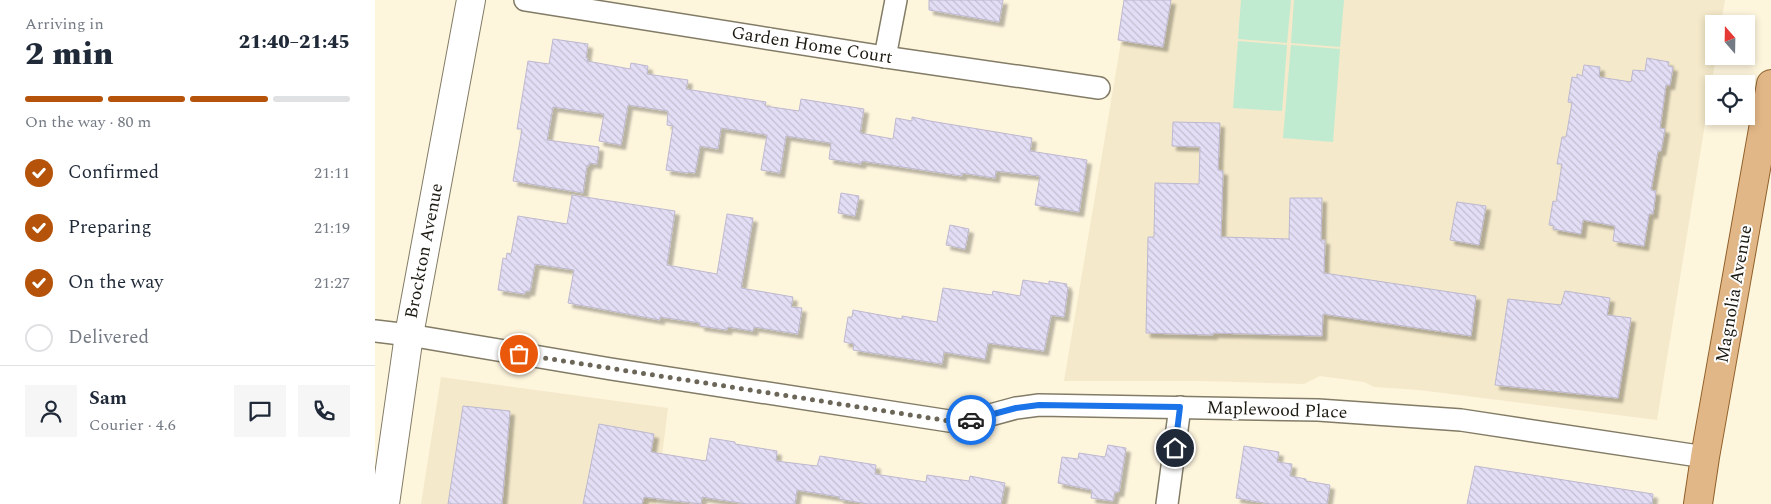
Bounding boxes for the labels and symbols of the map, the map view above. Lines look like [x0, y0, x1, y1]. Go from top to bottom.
north arrow [1705, 15, 1755, 65]
street label: Garden Home Court [729, 19, 895, 71]
street label: Brockton Avenue [398, 181, 450, 321]
street label: Magnolia Avenue [1709, 223, 1759, 365]
pin [498, 333, 540, 375]
street label: Maplewood Place [1206, 394, 1348, 426]
courier [946, 395, 996, 445]
pin [1154, 427, 1196, 469]

